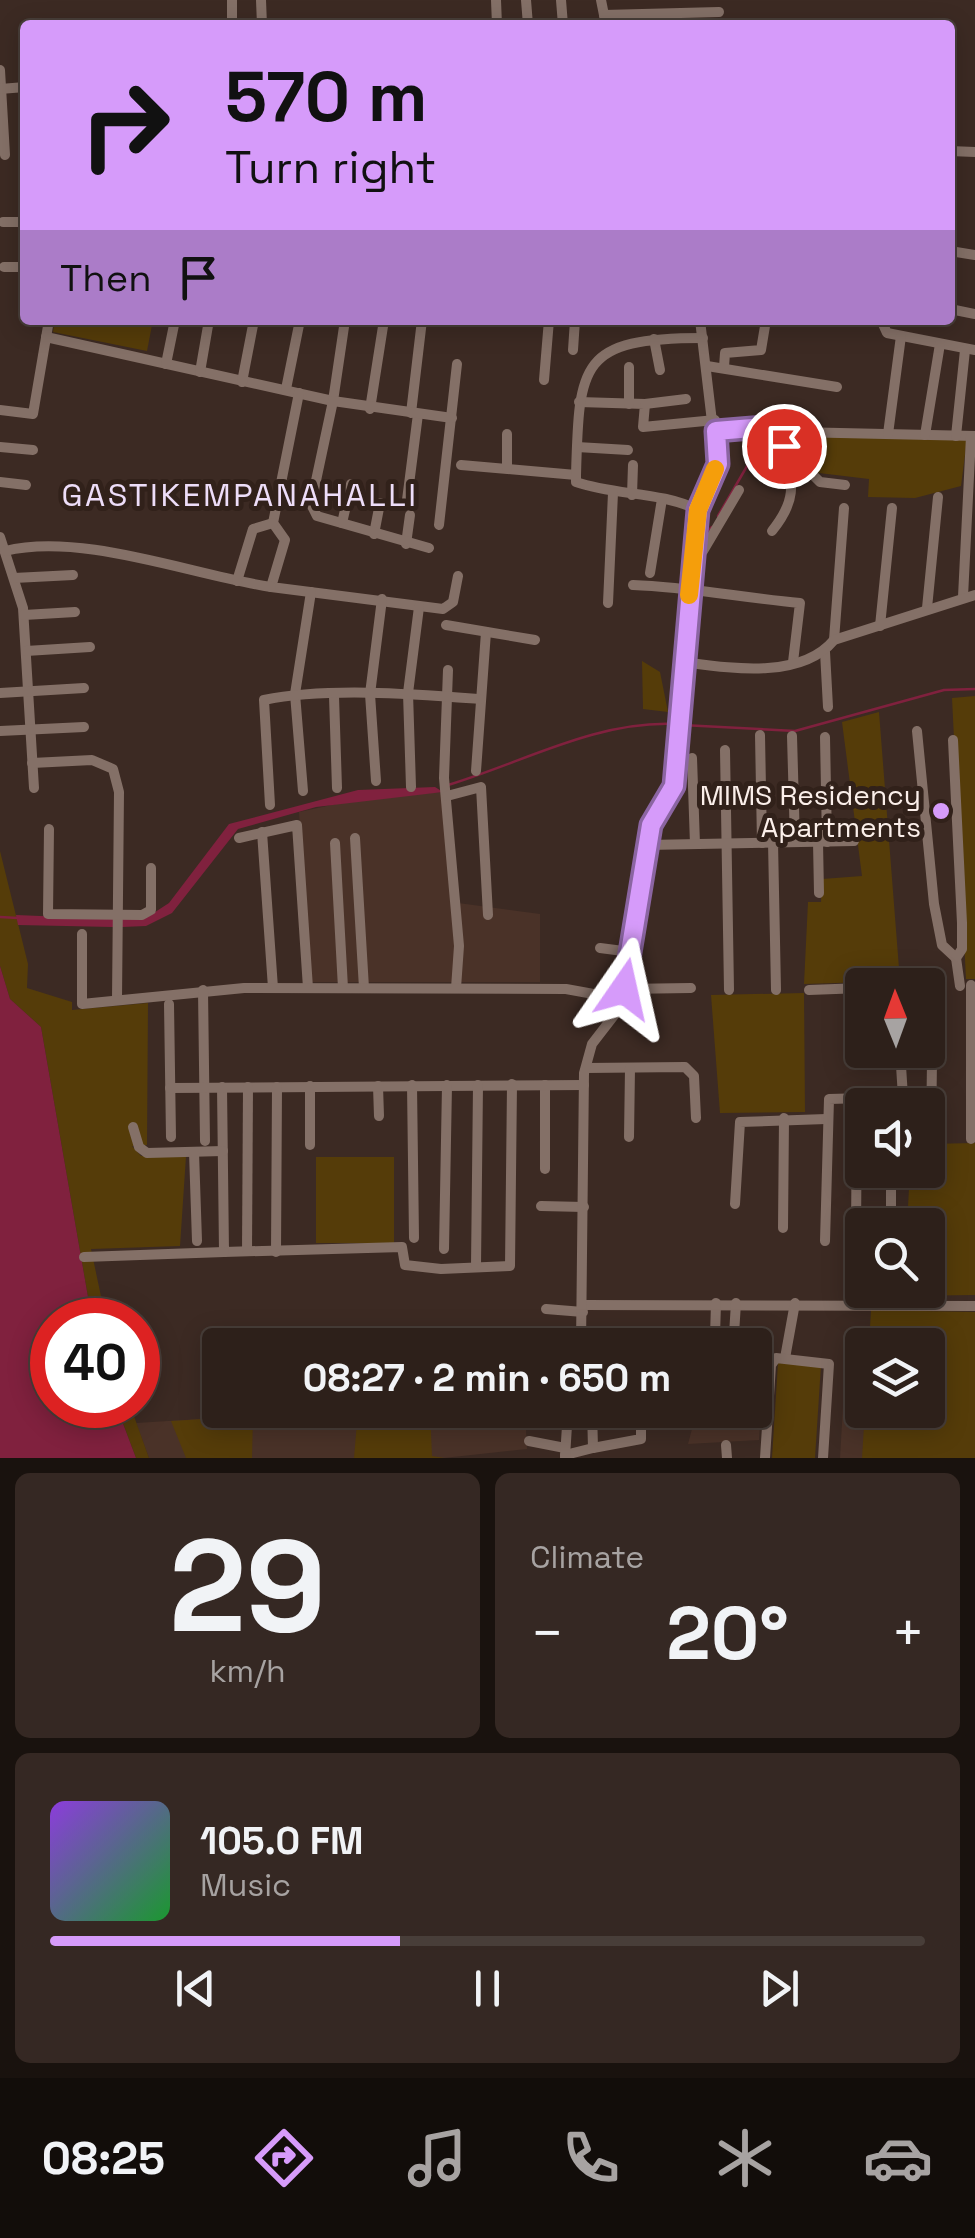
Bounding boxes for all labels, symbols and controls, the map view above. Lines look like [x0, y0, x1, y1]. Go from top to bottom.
text: 570 m [225, 52, 428, 141]
icon: right [60, 60, 190, 190]
text: Turn right [225, 139, 436, 196]
icon: arrive [171, 250, 226, 305]
text: Then [60, 254, 151, 302]
pin [742, 404, 827, 489]
icon: arrive [757, 419, 812, 474]
district label: GASTIKEMPANAHALLI [61, 475, 419, 515]
place label: MIMS Residency Apartments [700, 777, 921, 845]
marker: MIMS Residency Apartments [930, 800, 952, 822]
position arrow [572, 937, 676, 1041]
north arrow [845, 968, 945, 1068]
map controls [845, 968, 945, 1428]
button: sound [845, 1088, 945, 1188]
button: search [845, 1208, 945, 1308]
speed limit sign: 40 [30, 1298, 160, 1428]
button: layers [845, 1328, 945, 1428]
text: 08:27 · 2 min · 650 m [303, 1354, 671, 1402]
text: 29 [169, 1503, 326, 1669]
text: Climate [530, 1537, 644, 1577]
text: 20° [666, 1585, 789, 1681]
text: − [530, 1598, 564, 1668]
text: + [891, 1598, 925, 1668]
text: km/h [209, 1651, 286, 1691]
text: 105.0 FM [200, 1817, 364, 1865]
text: Music [200, 1865, 291, 1905]
icon: previous [168, 1961, 223, 2016]
icon: pause [460, 1961, 515, 2016]
icon: next [752, 1961, 807, 2016]
icon: directions [249, 2123, 319, 2193]
icon: music [402, 2123, 472, 2193]
icon: phone [556, 2123, 626, 2193]
icon: climate [710, 2123, 780, 2193]
icon: car [863, 2123, 933, 2193]
text: 08:25 [42, 2130, 165, 2187]

